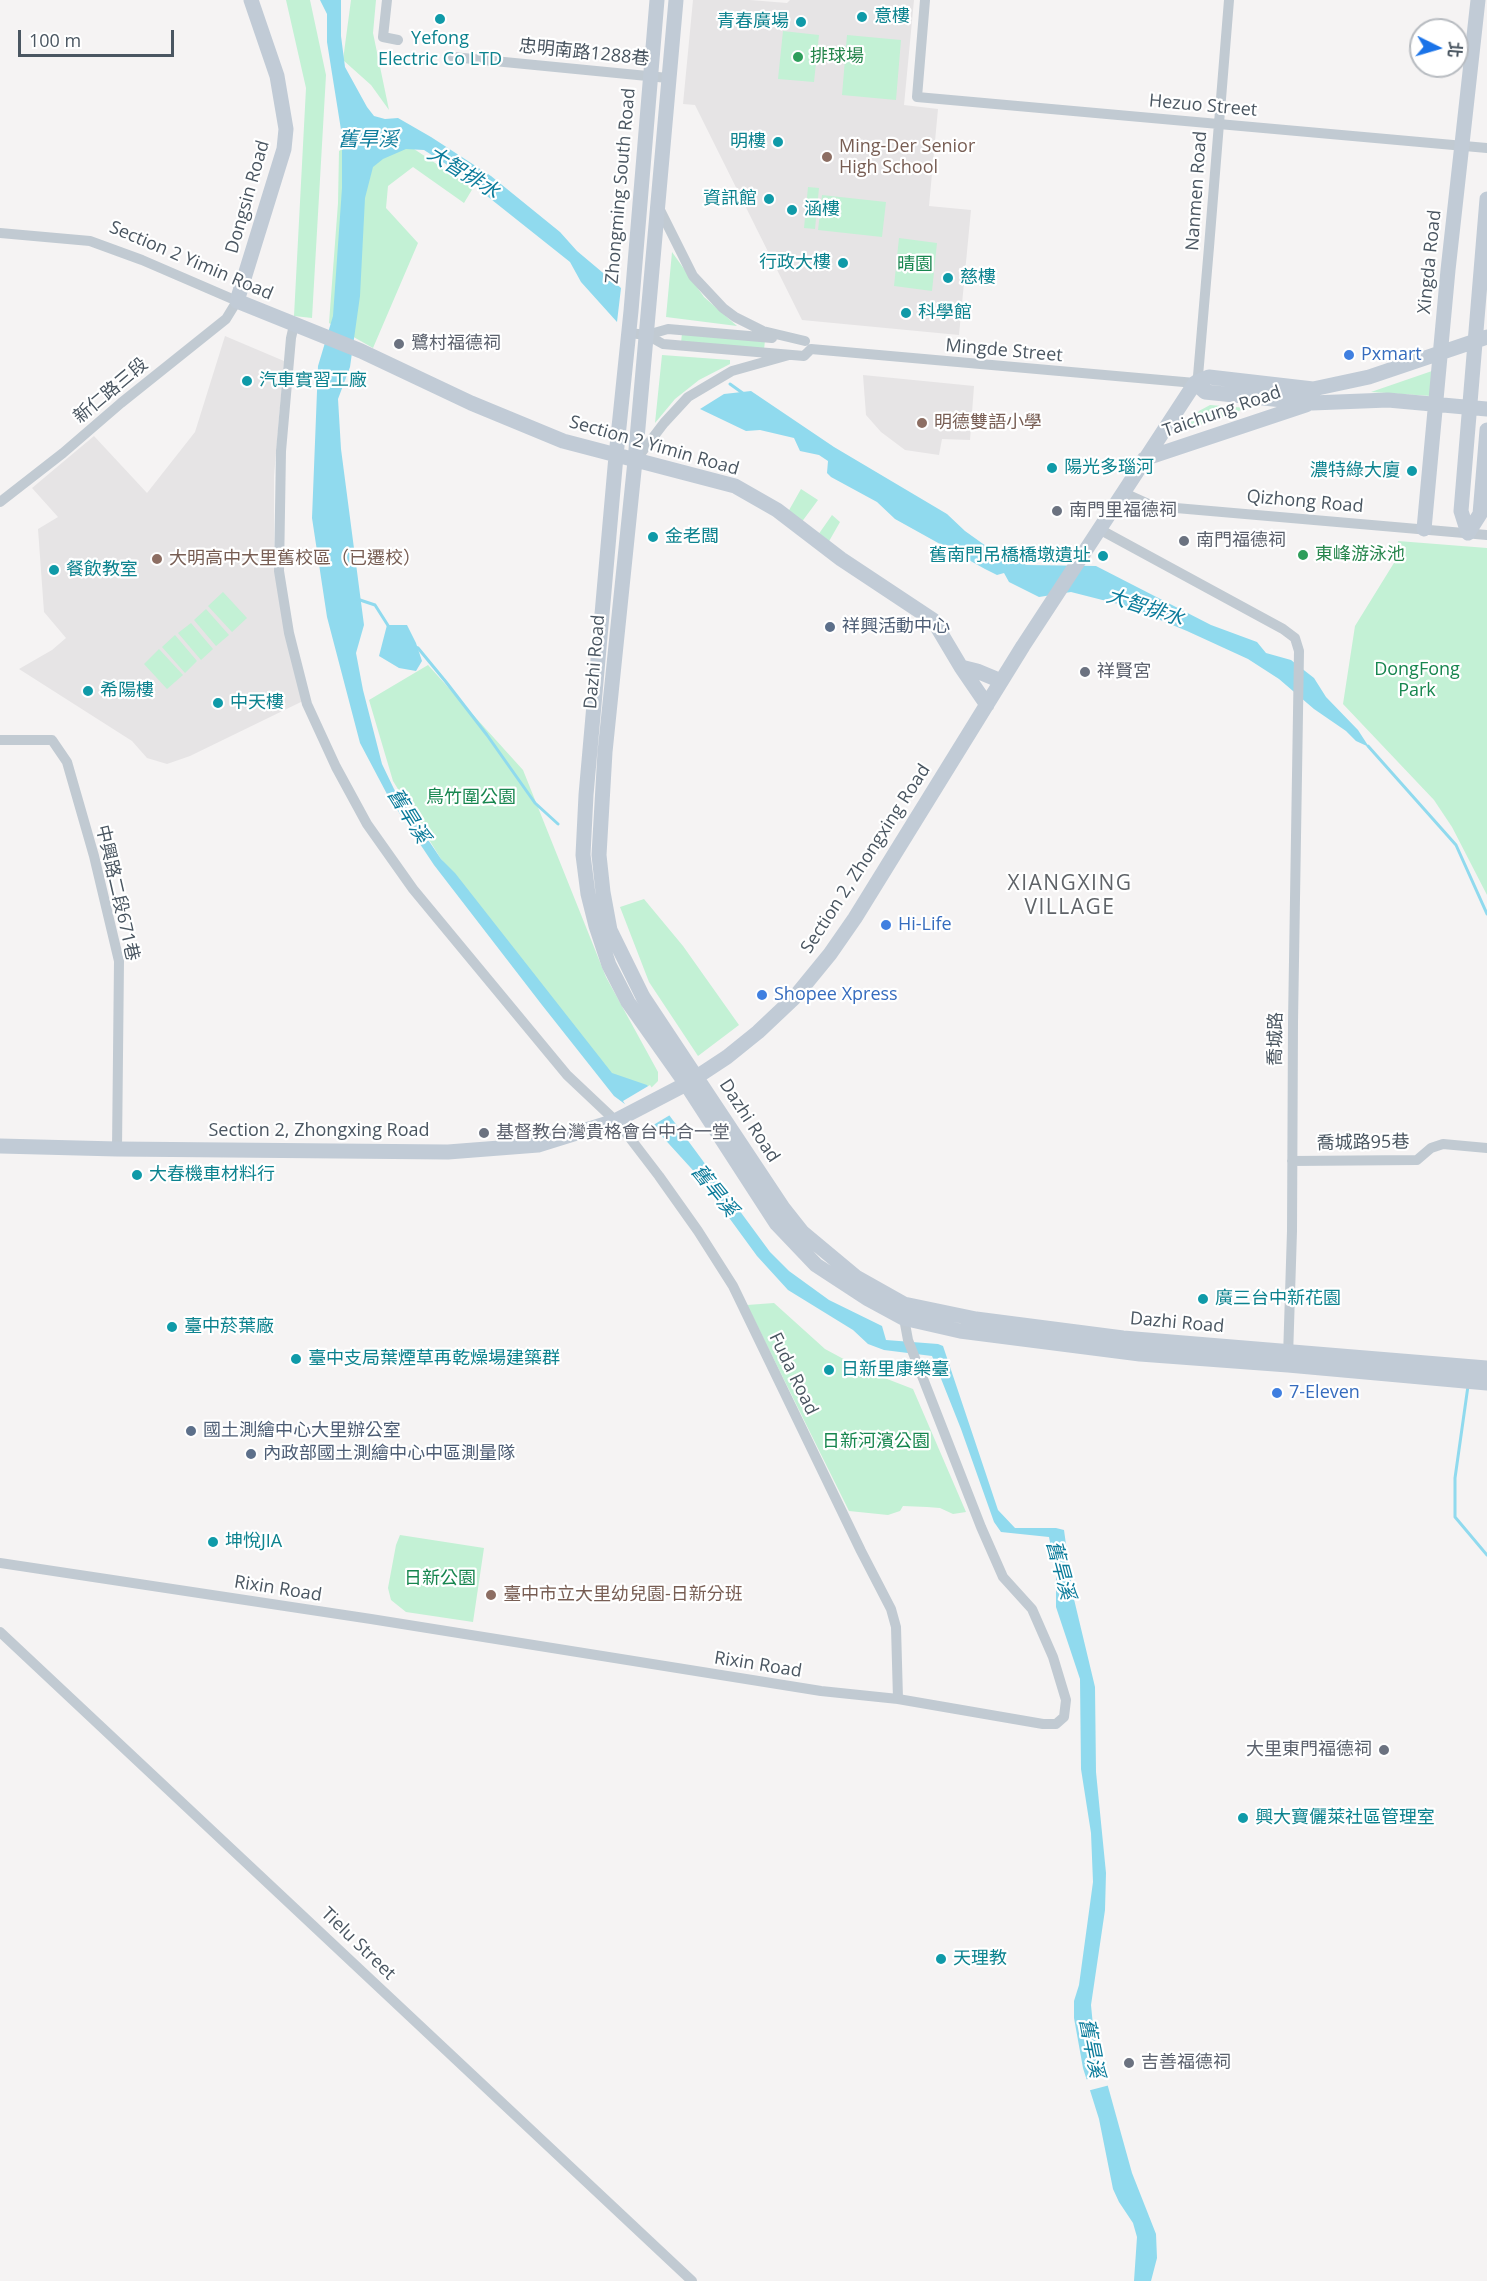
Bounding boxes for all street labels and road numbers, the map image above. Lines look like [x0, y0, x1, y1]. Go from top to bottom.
street label: 忠明南路1288巷 [518, 35, 650, 71]
street label: Zhongming South Road [602, 87, 640, 285]
street label: Hezuo Street [1148, 91, 1258, 121]
street label: Nanmen Road [1182, 130, 1212, 252]
street label: Dongsin Road [222, 138, 274, 256]
street label: Xingda Road [1414, 209, 1446, 315]
street label: Section 2 Yimin Road [106, 217, 276, 305]
street label: Mingde Street [944, 335, 1064, 367]
street label: 新仁路三段 [70, 354, 152, 428]
street label: Taichung Road [1160, 382, 1284, 442]
street label: Section 2 Yimin Road [567, 411, 741, 481]
street label: Qizhong Road [1246, 486, 1364, 518]
street label: Dazhi Road [580, 614, 610, 710]
street label: Section 2, Zhongxing Road [797, 760, 935, 958]
street label: 中興路二段671巷 [91, 823, 143, 963]
street label: 喬城路 [1265, 1012, 1287, 1066]
street label: Dazhi Road [714, 1075, 784, 1167]
street label: Section 2, Zhongxing Road [208, 1120, 430, 1142]
street label: 喬城路95巷 [1317, 1131, 1409, 1155]
street label: Dazhi Road [1129, 1308, 1225, 1338]
street label: Fuda Road [764, 1329, 822, 1419]
street label: Rixin Road [233, 1571, 323, 1607]
street label: Rixin Road [713, 1647, 803, 1683]
street label: Tielu Street [316, 1903, 400, 1985]

